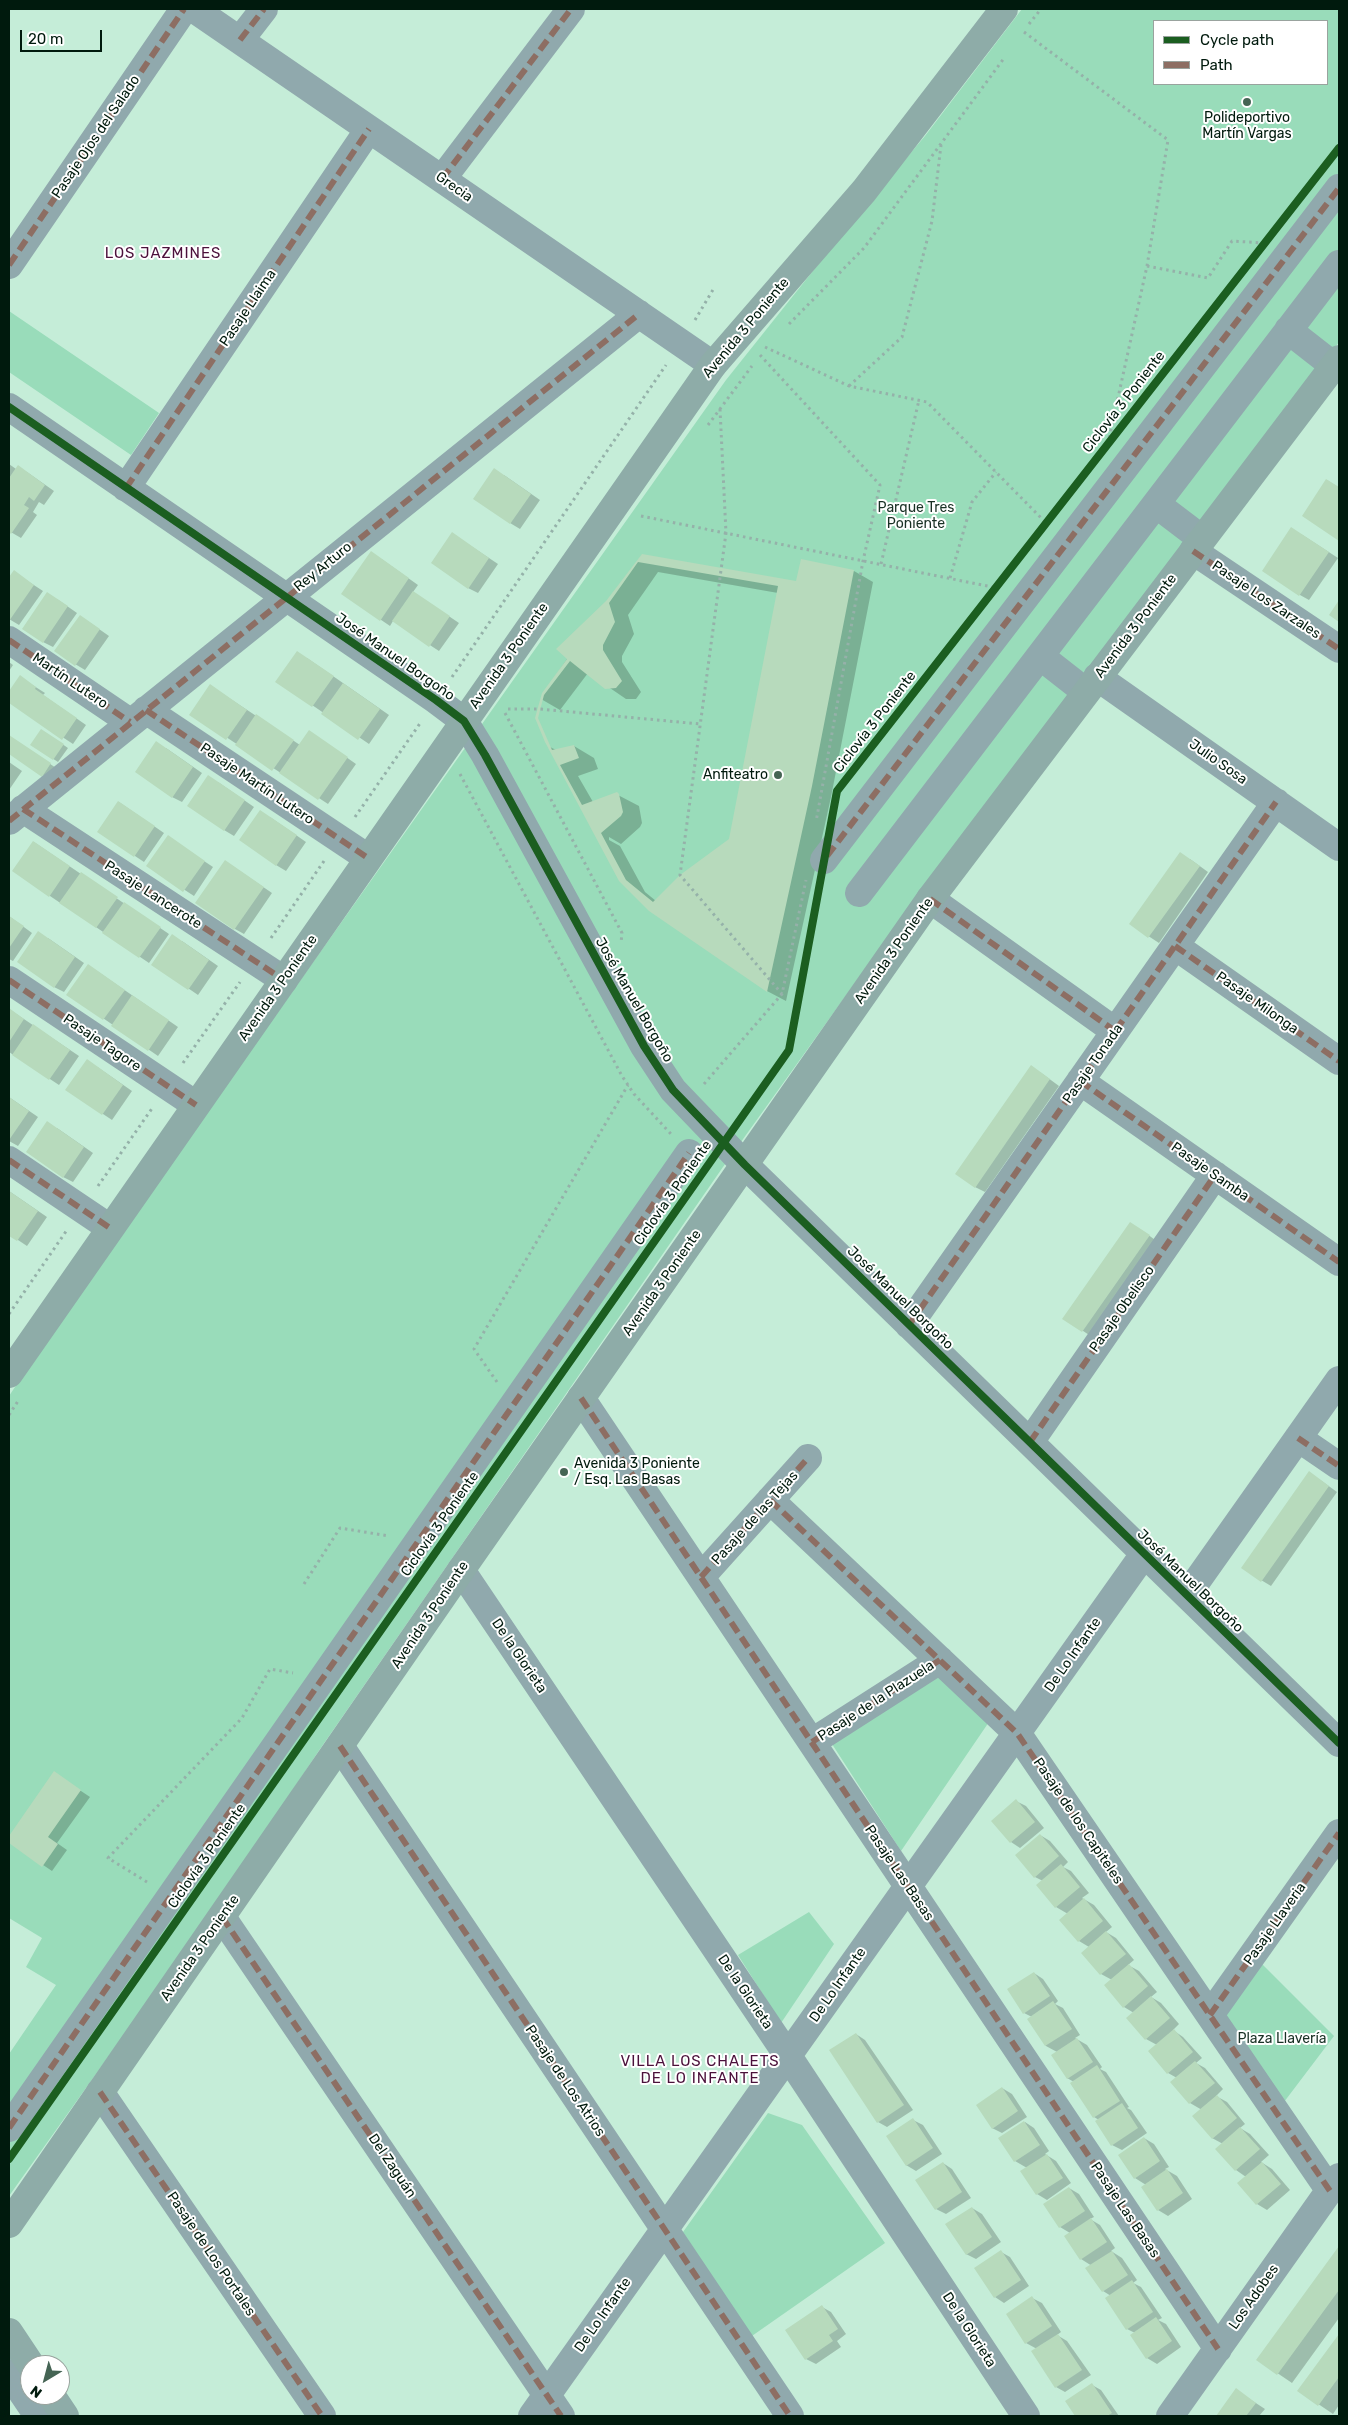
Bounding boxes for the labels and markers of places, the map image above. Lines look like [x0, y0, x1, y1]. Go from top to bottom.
marker: Polideportivo Martín Vargas [1241, 96, 1253, 108]
place label: Polideportivo Martín Vargas [1202, 110, 1292, 142]
place label: Anfiteatro [703, 767, 768, 783]
marker: Anfiteatro [772, 769, 784, 781]
place label: Avenida 3 Poniente / Esq. Las Basas [574, 1456, 700, 1488]
marker: Avenida 3 Poniente / Esq. Las Basas [558, 1466, 570, 1478]

